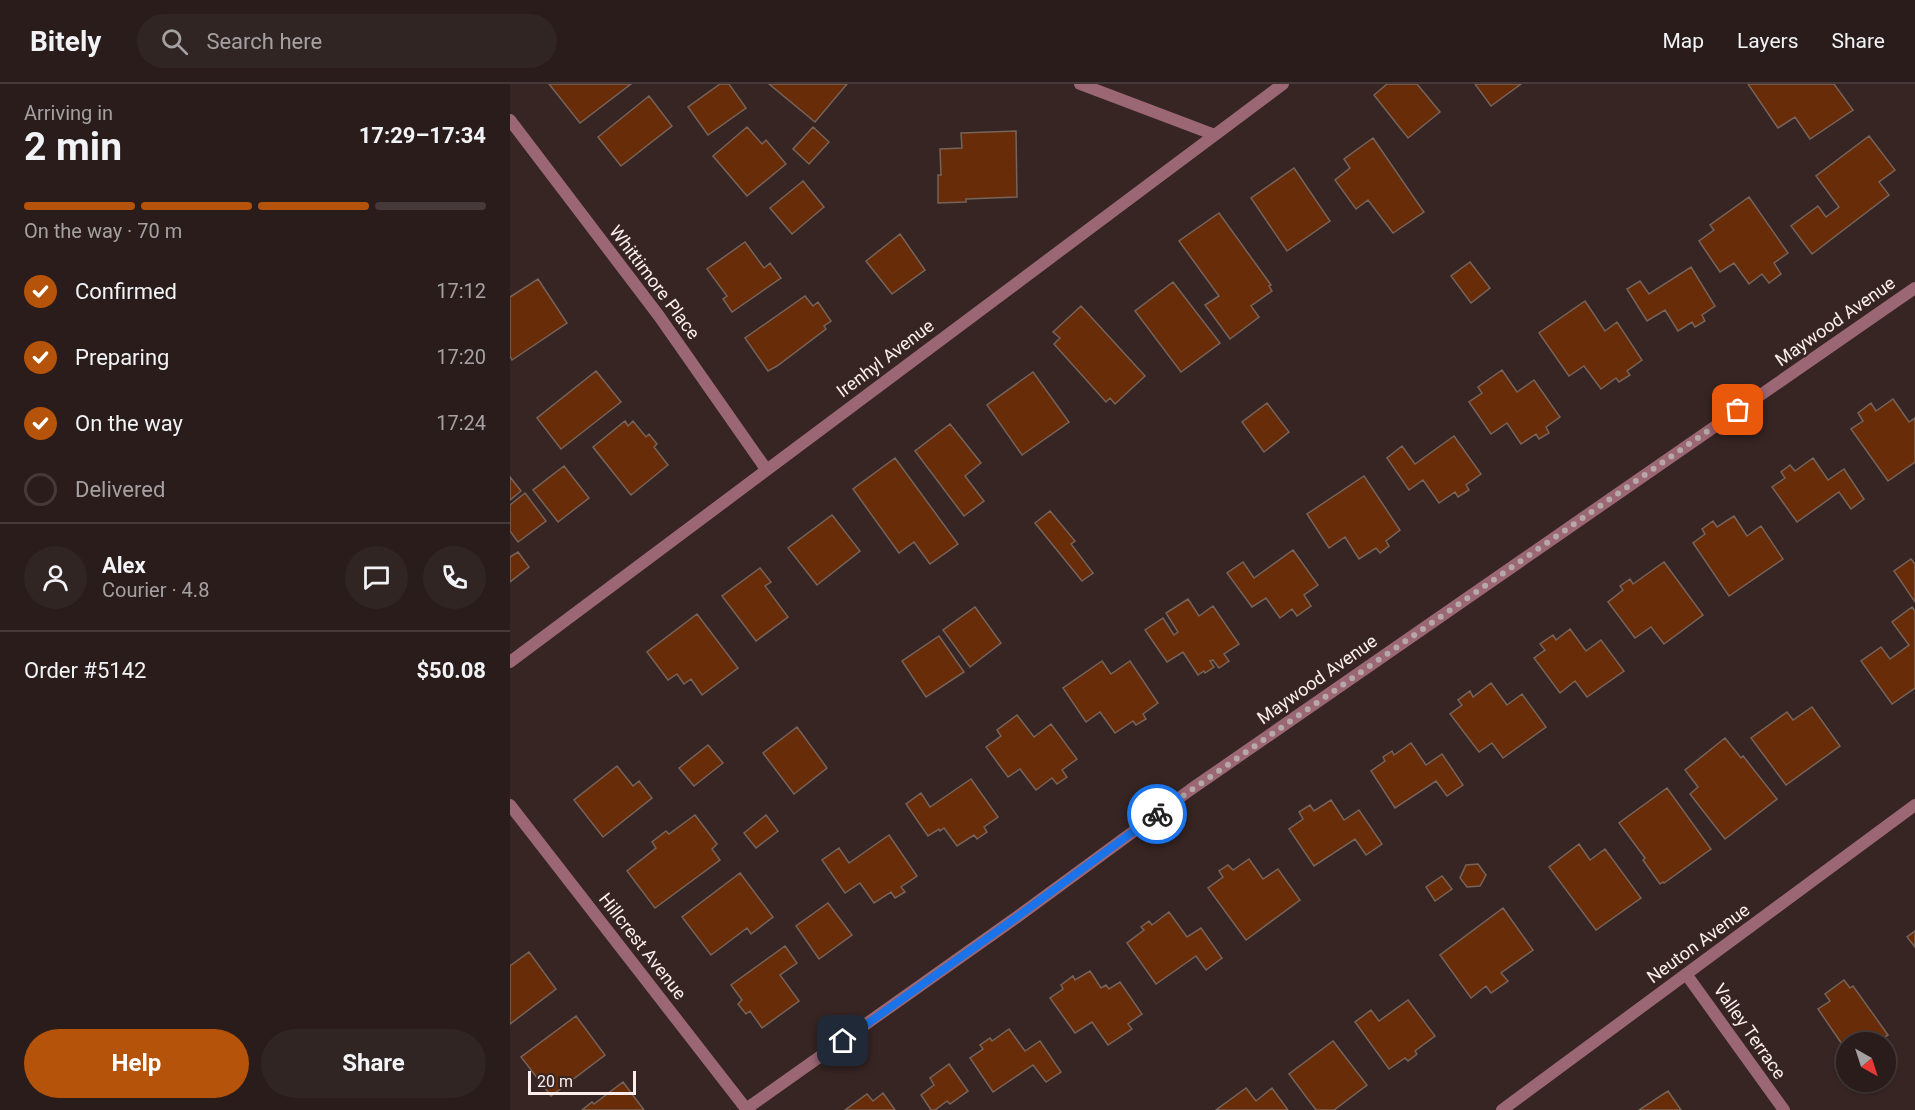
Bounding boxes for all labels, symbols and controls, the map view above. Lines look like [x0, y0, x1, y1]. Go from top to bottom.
search box [137, 14, 557, 68]
text: Bitely [30, 25, 101, 58]
icon: search [158, 25, 191, 58]
text: Search here [206, 29, 322, 54]
text: Map [1662, 29, 1704, 53]
text: Layers [1737, 29, 1798, 53]
text: Share [1831, 29, 1885, 53]
text: Arriving in [24, 101, 113, 125]
text: 17:29–17:34 [359, 123, 486, 148]
text: 2 min [24, 124, 122, 170]
text: On the way · 70 m [24, 219, 182, 243]
street label: Whittimore Place [605, 221, 705, 343]
street label: Maywood Avenue [1771, 272, 1899, 370]
icon: check [24, 275, 57, 308]
text: Confirmed [75, 279, 177, 304]
text: 17:12 [436, 279, 486, 303]
street label: Irenhyl Avenue [832, 315, 938, 401]
icon: check [24, 341, 57, 374]
text: Preparing [75, 345, 169, 370]
text: 17:20 [436, 345, 486, 369]
pin [1712, 384, 1763, 435]
icon: bag [1721, 393, 1754, 426]
icon: check [24, 407, 57, 440]
text: On the way [75, 411, 183, 436]
text: 17:24 [436, 411, 486, 435]
text: Delivered [75, 477, 165, 502]
button: person [24, 546, 87, 609]
button: chat [345, 546, 408, 609]
button: phone [423, 546, 486, 609]
text: Alex [102, 553, 146, 578]
text: Courier · 4.8 [102, 578, 209, 602]
street label: Maywood Avenue [1253, 630, 1381, 728]
text: Order #5142 [24, 658, 146, 683]
text: $50.08 [417, 658, 486, 683]
courier [1127, 784, 1187, 844]
icon: bike [1141, 798, 1174, 831]
street label: Hillcrest Avenue [595, 889, 691, 1003]
street label: Neuton Avenue [1643, 899, 1753, 987]
street label: Valley Terrace [1709, 979, 1791, 1083]
pin [817, 1015, 868, 1066]
icon: home [826, 1024, 859, 1057]
button: Help [24, 1029, 249, 1098]
button: Share [261, 1029, 486, 1098]
north arrow [1836, 1032, 1896, 1092]
map controls [1836, 1032, 1896, 1092]
scale bar [528, 1068, 636, 1096]
text: 20 m [537, 1072, 573, 1091]

